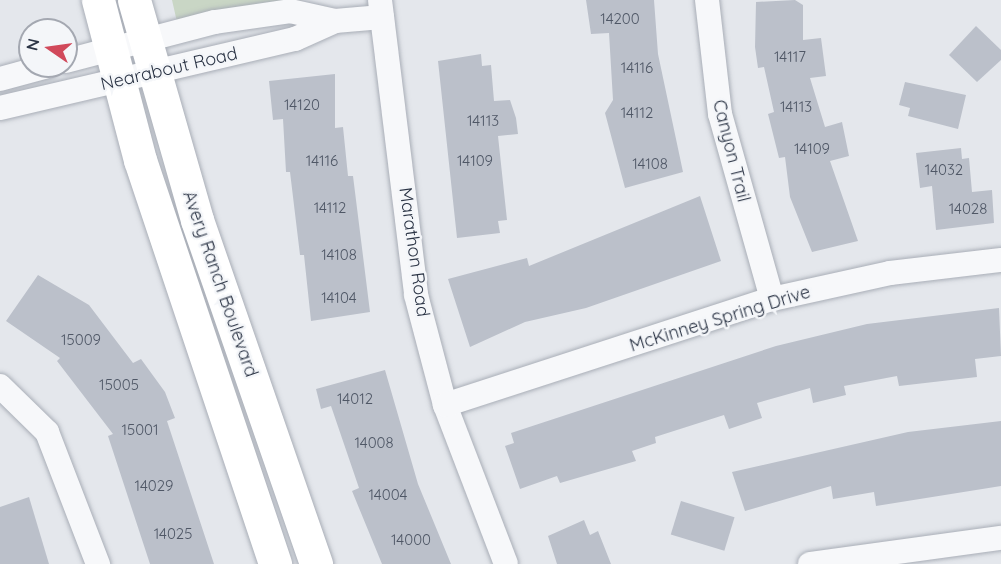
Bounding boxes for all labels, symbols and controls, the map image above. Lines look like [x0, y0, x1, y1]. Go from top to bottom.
house number: 14200 [600, 10, 640, 28]
north arrow [18, 18, 78, 78]
text: N [21, 36, 43, 52]
street label: Nearabout Road [99, 43, 239, 95]
house number: 14117 [774, 48, 806, 66]
house number: 14116 [621, 59, 653, 77]
house number: 14120 [284, 96, 320, 114]
street label: Canyon Trail [708, 98, 754, 204]
house number: 14113 [780, 98, 812, 116]
house number: 14112 [621, 104, 653, 122]
house number: 14113 [467, 112, 499, 130]
house number: 14109 [794, 140, 830, 158]
house number: 14116 [306, 152, 338, 170]
house number: 14109 [457, 152, 493, 170]
house number: 14108 [632, 155, 668, 173]
house number: 14032 [925, 161, 963, 179]
street label: Marathon Road [394, 186, 434, 318]
street label: Avery Ranch Boulevard [178, 188, 262, 380]
house number: 14112 [314, 199, 346, 217]
house number: 14028 [949, 200, 987, 218]
house number: 14108 [321, 246, 357, 264]
street label: McKinney Spring Drive [627, 281, 813, 357]
house number: 14104 [321, 289, 357, 307]
house number: 15009 [61, 331, 101, 349]
house number: 15005 [99, 376, 139, 394]
house number: 14012 [337, 390, 373, 408]
house number: 15001 [121, 421, 159, 439]
house number: 14008 [354, 434, 394, 452]
house number: 14029 [135, 477, 173, 495]
house number: 14004 [369, 486, 407, 504]
house number: 14025 [154, 525, 192, 543]
house number: 14000 [391, 531, 431, 549]

